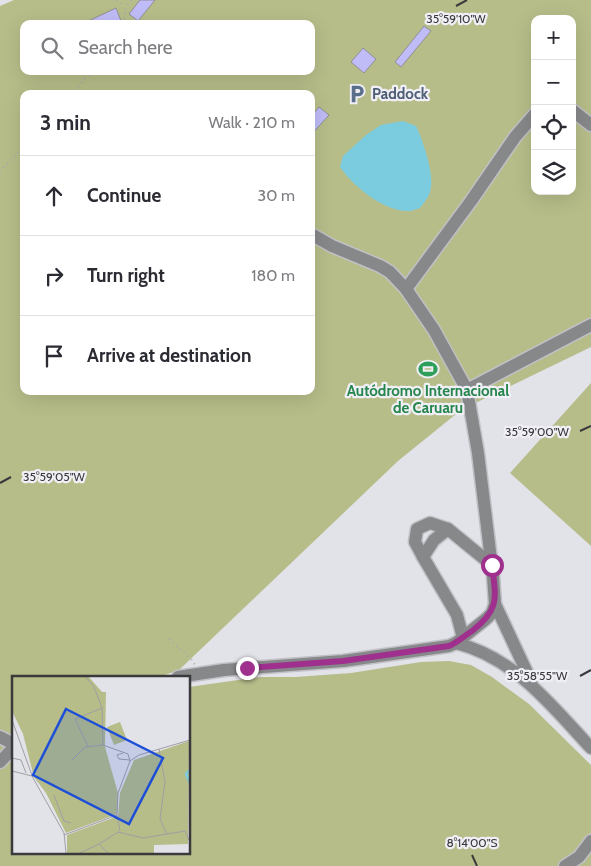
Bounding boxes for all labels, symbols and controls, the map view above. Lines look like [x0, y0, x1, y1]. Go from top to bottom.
text: 35°59'10"W [426, 11, 486, 26]
map controls [531, 15, 576, 195]
button: + [531, 15, 576, 60]
search box [20, 20, 315, 75]
icon: search [38, 34, 66, 62]
text: Search here [78, 36, 172, 59]
button: − [531, 60, 576, 105]
parking icon: Paddock [346, 83, 368, 105]
place label: Paddock [372, 85, 429, 103]
button: locate [531, 105, 576, 150]
text: 3 min [40, 110, 91, 135]
text: Walk · 210 m [208, 113, 295, 132]
button: layers [531, 150, 576, 195]
icon: ahead [40, 182, 68, 210]
text: Continue [87, 184, 161, 207]
text: 30 m [258, 186, 295, 205]
icon: right [40, 262, 68, 290]
text: Turn right [87, 264, 165, 287]
text: 180 m [251, 266, 295, 285]
icon: arrive [40, 342, 68, 370]
text: Arrive at destination [87, 344, 251, 367]
sports icon: Autódromo Internacional de Caruaru [417, 358, 439, 380]
place label: Autódromo Internacional de Caruaru [347, 382, 509, 417]
text: 35°59'00"W [505, 424, 570, 439]
text: 35°59'05"W [23, 469, 86, 484]
route start [481, 554, 504, 577]
route end [236, 657, 259, 680]
text: 35°58'55"W [507, 668, 568, 683]
inset map [12, 676, 190, 854]
text: 8°14'00"S [446, 835, 498, 850]

